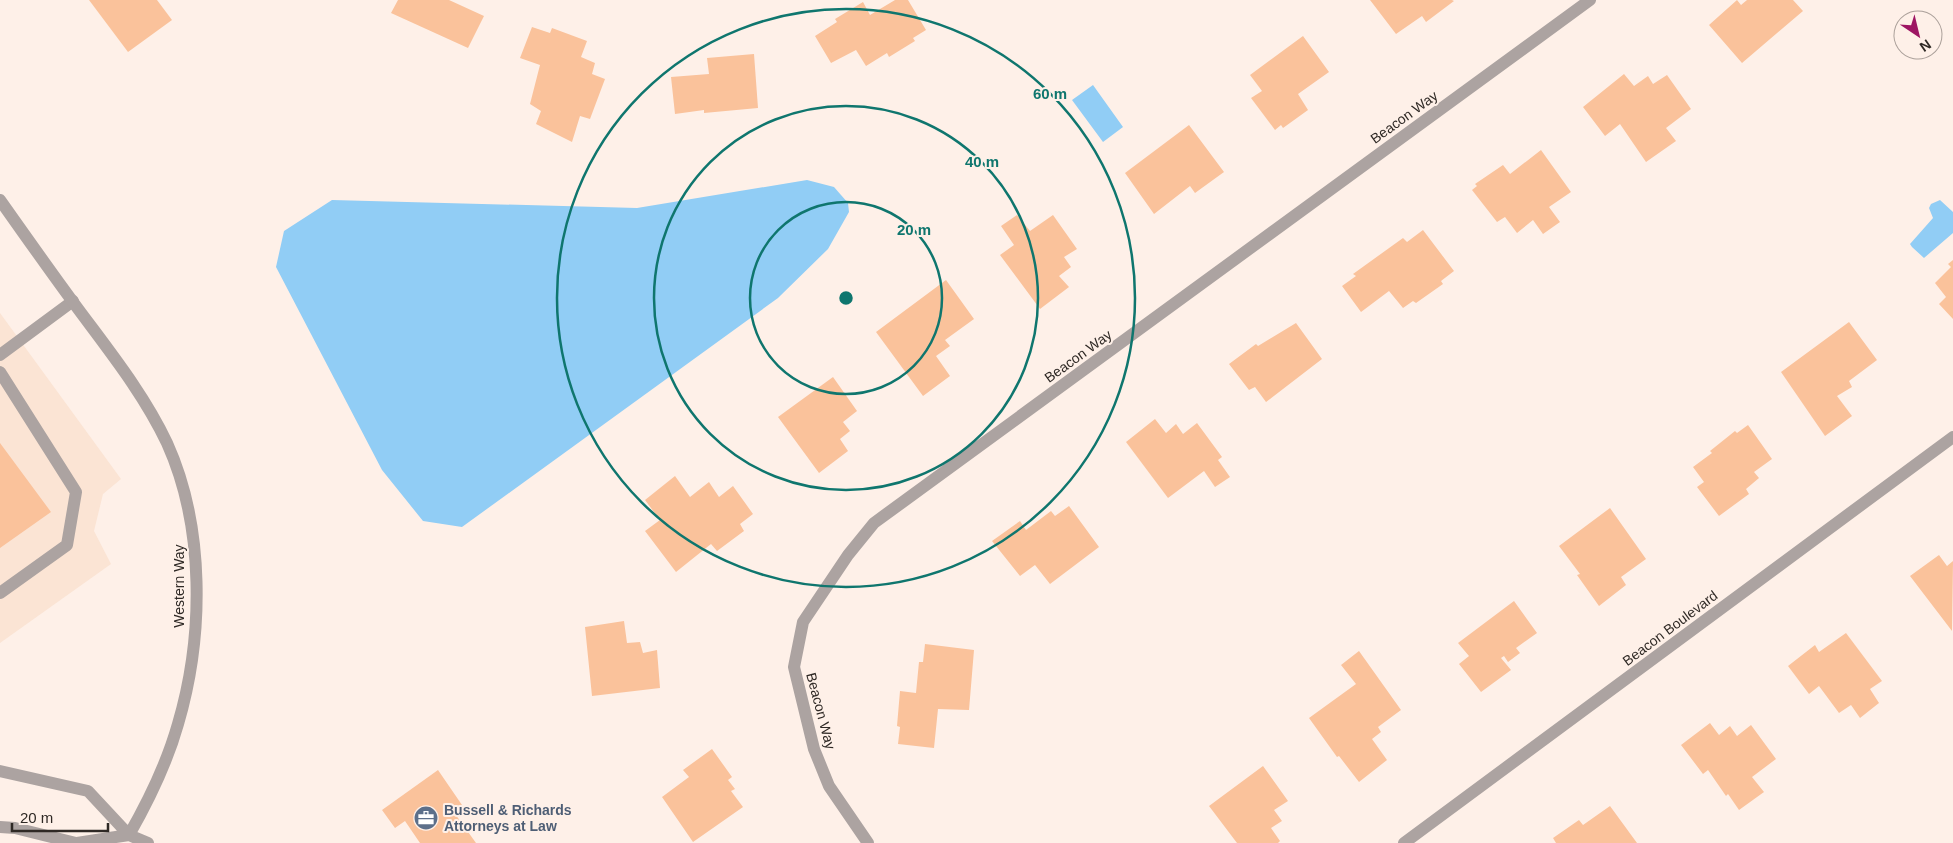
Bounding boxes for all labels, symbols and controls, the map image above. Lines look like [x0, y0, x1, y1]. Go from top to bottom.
north arrow [1893, 10, 1943, 60]
text: N [1917, 36, 1934, 55]
text: 60 m [1033, 85, 1067, 102]
street label: Beacon Way [1367, 87, 1441, 147]
text: 40 m [965, 153, 999, 170]
text: 20 m [897, 221, 931, 238]
centre of rings [837, 289, 855, 307]
street label: Beacon Way [1041, 326, 1115, 386]
street label: Western Way [171, 544, 187, 628]
street label: Beacon Boulevard [1619, 587, 1721, 669]
street label: Beacon Way [803, 671, 839, 751]
scale bar [12, 800, 109, 832]
place label: Bussell & Richards Attorneys at Law [444, 802, 572, 834]
office icon: Bussell & Richards Attorneys at Law [413, 805, 439, 831]
text: 20 m [20, 809, 53, 826]

